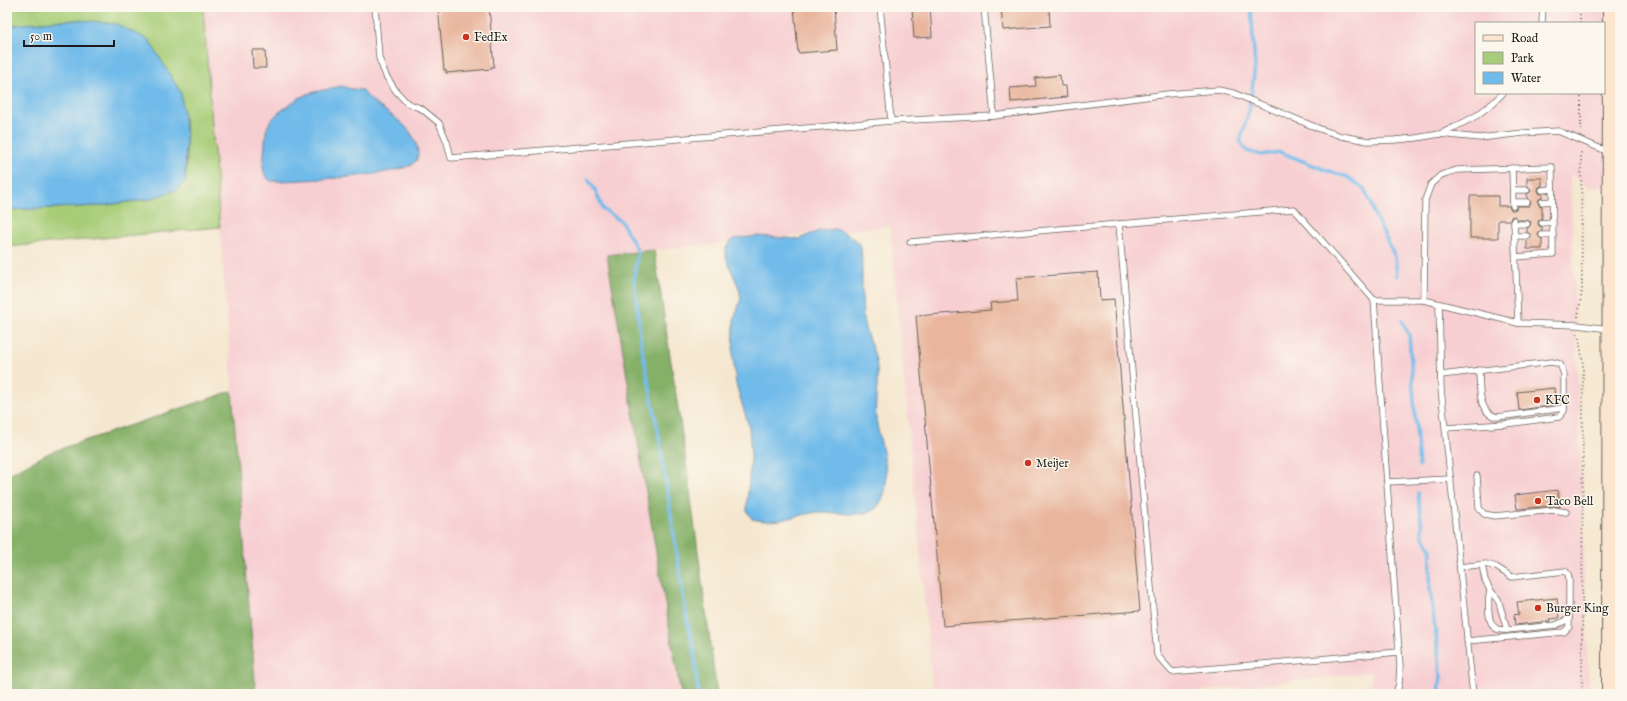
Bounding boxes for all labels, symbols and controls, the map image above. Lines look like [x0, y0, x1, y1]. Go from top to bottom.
scale bar [24, 22, 114, 48]
legend [1475, 22, 1605, 94]
text: 50 m [30, 29, 52, 44]
place label: FedEx [474, 30, 508, 45]
text: Road [1511, 31, 1539, 46]
marker: FedEx [461, 32, 471, 42]
text: Park [1511, 51, 1534, 66]
text: Water [1511, 71, 1542, 86]
place label: KFC [1545, 393, 1570, 408]
marker: KFC [1532, 395, 1542, 405]
place label: Meijer [1036, 456, 1069, 471]
marker: Meijer [1023, 458, 1033, 468]
place label: Taco Bell [1546, 494, 1594, 509]
marker: Taco Bell [1533, 496, 1543, 506]
place label: Burger King [1546, 601, 1609, 616]
marker: Burger King [1533, 603, 1543, 613]

